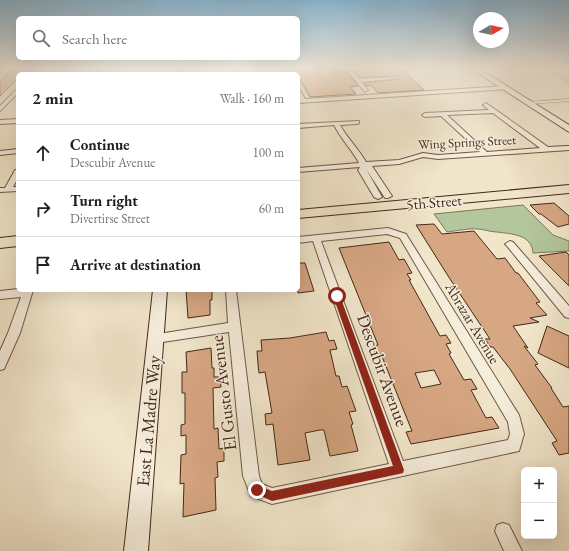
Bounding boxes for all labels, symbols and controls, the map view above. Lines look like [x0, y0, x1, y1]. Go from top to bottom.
north arrow [473, 12, 509, 48]
search box [16, 16, 300, 60]
icon: search [30, 27, 52, 49]
text: Search here [62, 29, 127, 48]
text: 2 min [32, 87, 73, 109]
text: Walk · 160 m [220, 90, 284, 107]
street label: Wing Springs Street [418, 131, 516, 153]
text: Continue [70, 135, 130, 154]
icon: ahead [32, 142, 54, 164]
text: 100 m [253, 144, 284, 161]
text: Descubir Avenue [70, 154, 155, 171]
street label: 5th Street [405, 190, 463, 214]
text: Turn right [70, 191, 138, 210]
icon: right [32, 198, 54, 220]
text: 60 m [259, 200, 284, 217]
text: Divertirse Street [70, 210, 150, 227]
icon: arrive [32, 254, 54, 276]
text: Arrive at destination [70, 255, 201, 274]
street label: Abrazar Avenue [441, 278, 505, 367]
route start [328, 287, 346, 305]
street label: Descubir Avenue [352, 311, 414, 429]
street label: El Gusto Avenue [204, 334, 242, 452]
street label: East La Madre Way [131, 354, 165, 488]
map controls [521, 467, 557, 539]
button: + [521, 467, 557, 503]
route end [248, 481, 266, 499]
button: − [521, 503, 557, 539]

